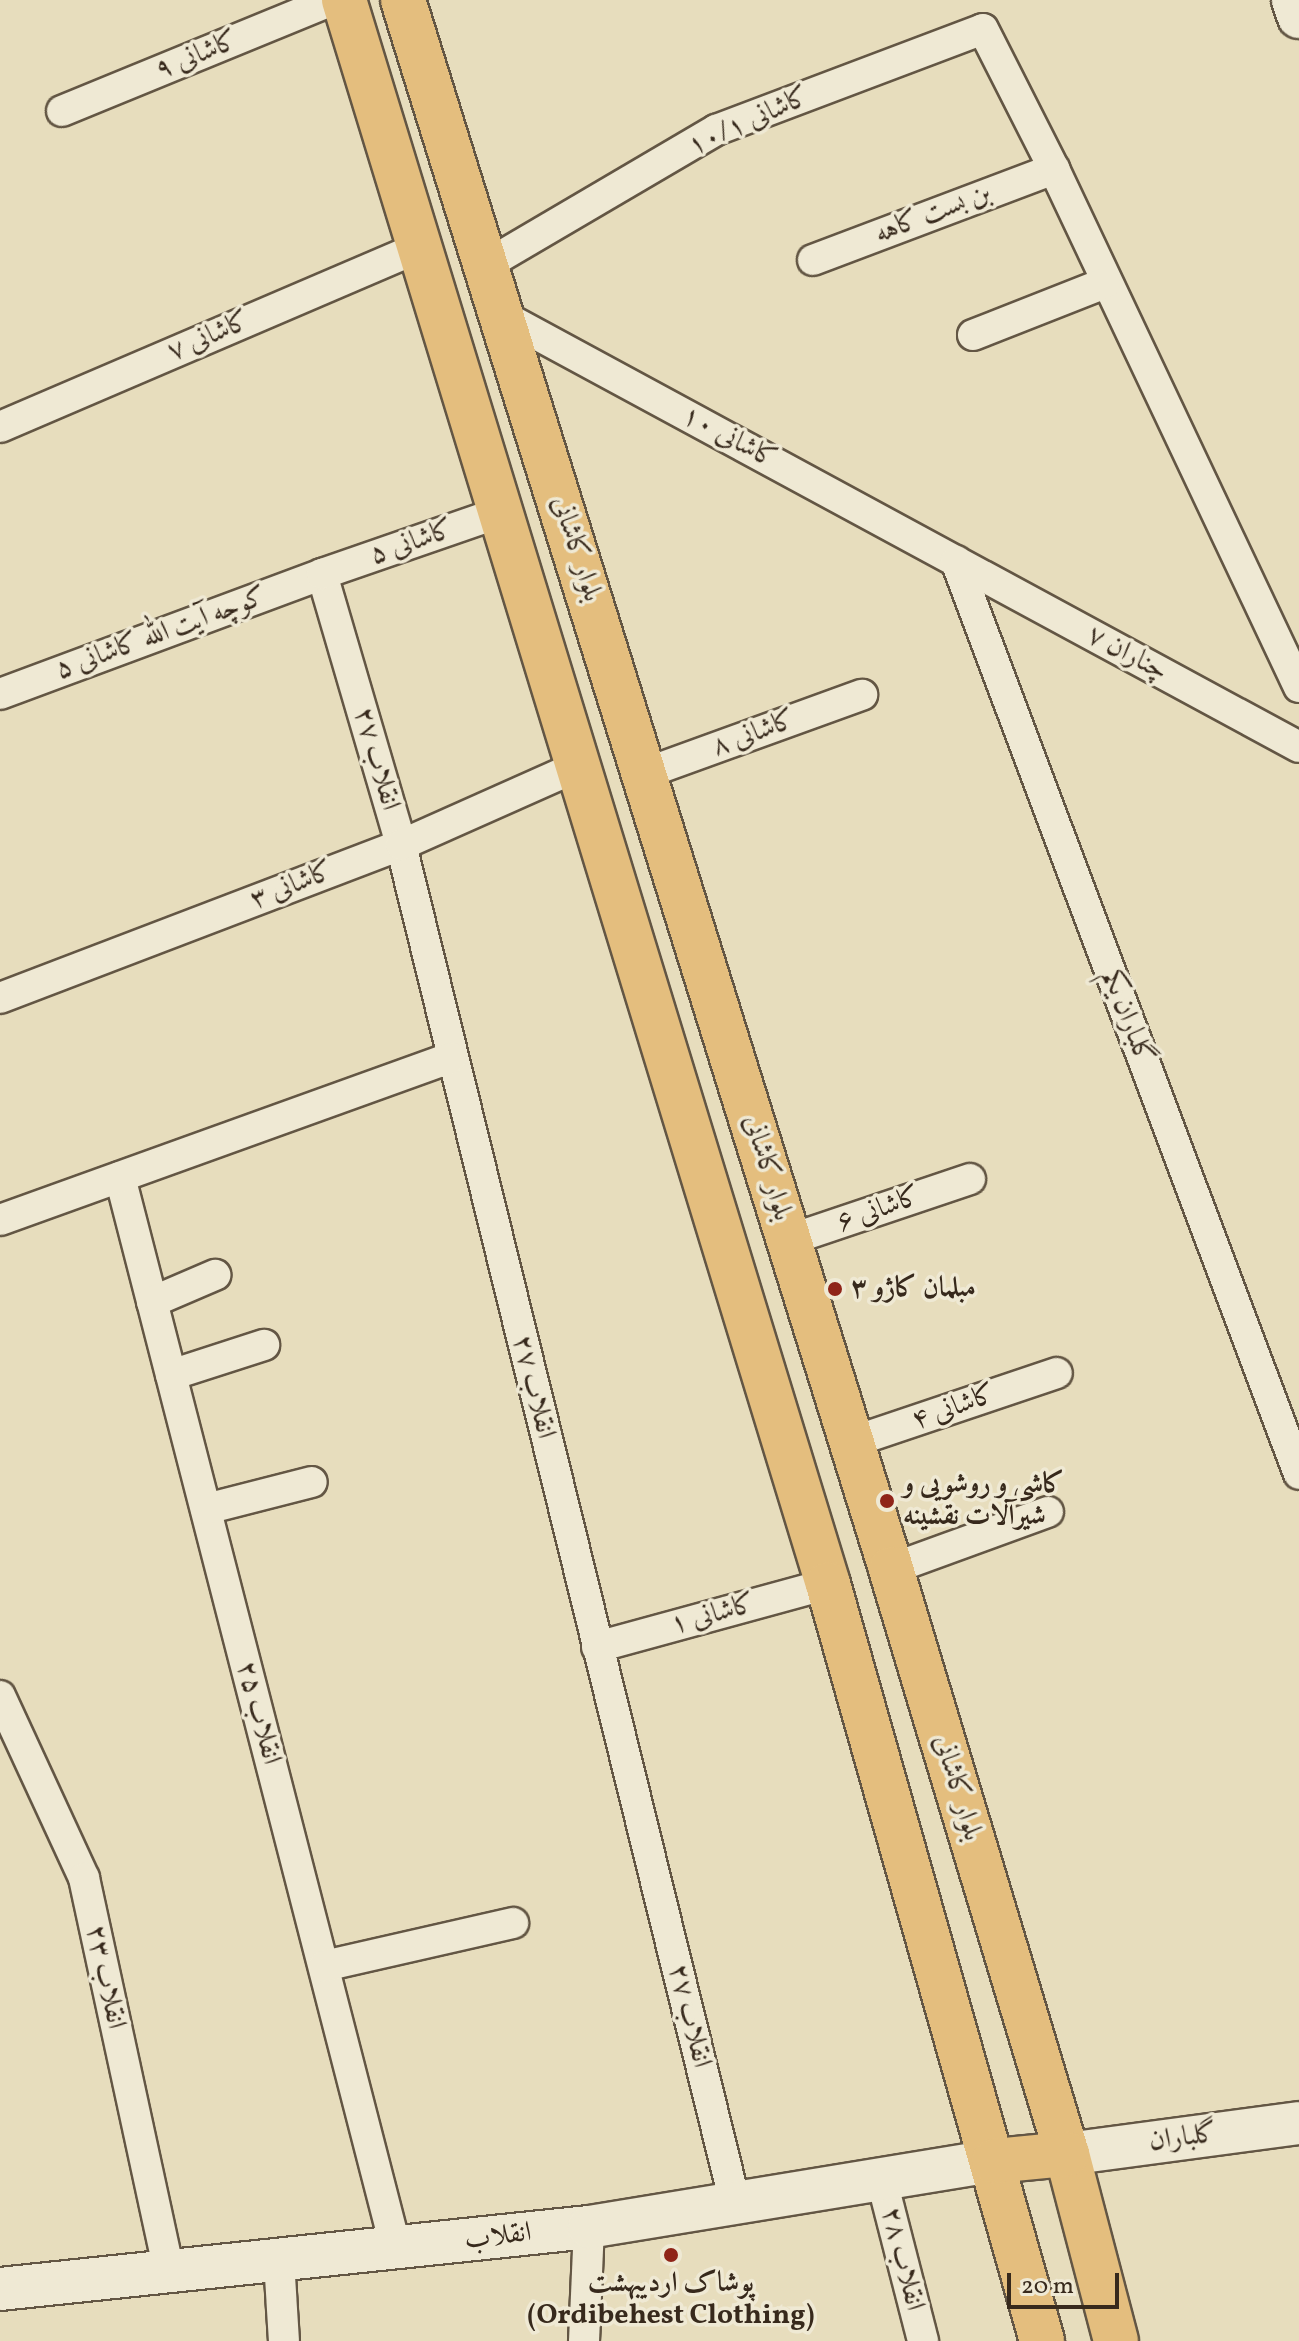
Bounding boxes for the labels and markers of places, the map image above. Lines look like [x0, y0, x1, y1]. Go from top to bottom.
place label: مبلمان کاژو ۳ [851, 1272, 976, 1306]
marker: مبلمان کاژو ۳ [826, 1280, 844, 1298]
place label: کاشی و روشویی و شیرآلات نقشینه [903, 1468, 1065, 1534]
marker: کاشی و روشویی و شیرآلات نقشینه [878, 1492, 896, 1510]
marker: پوشاک اردیبهشت (Ordibehest Clothing) [662, 2246, 680, 2264]
place label: پوشاک اردیبهشت (Ordibehest Clothing) [527, 2267, 815, 2333]

